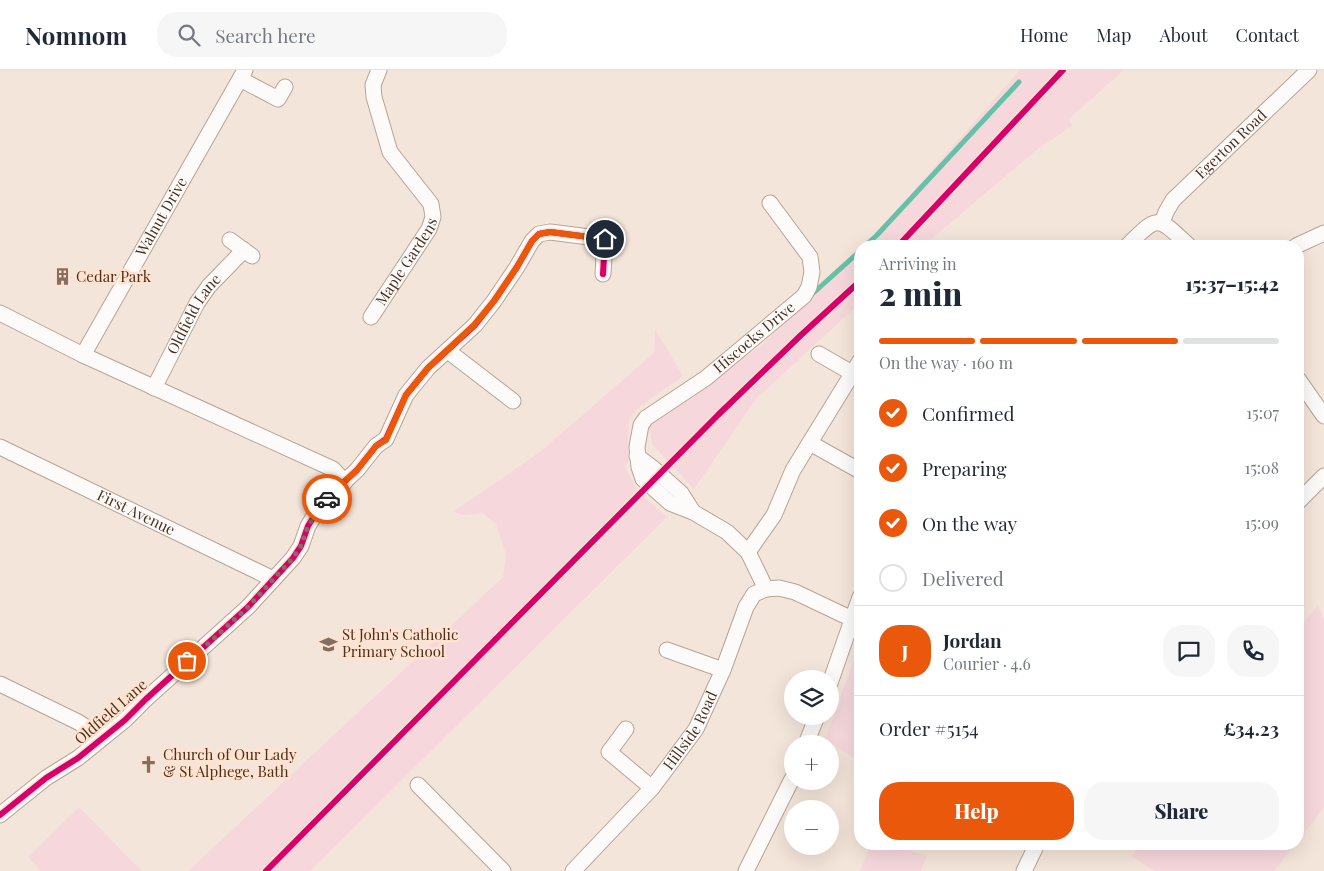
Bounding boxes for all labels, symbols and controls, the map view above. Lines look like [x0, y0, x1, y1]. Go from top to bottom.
search box [157, 12, 507, 57]
text: Nomnom [25, 19, 127, 51]
icon: search [175, 21, 203, 49]
text: Search here [215, 22, 316, 48]
text: Home [1020, 23, 1068, 47]
text: Map [1096, 23, 1131, 47]
text: About [1159, 23, 1208, 47]
text: Contact [1236, 23, 1299, 47]
street label: Egerton Road [1190, 105, 1271, 183]
street label: Walnut Drive [130, 173, 191, 260]
street label: Maple Gardens [370, 215, 441, 309]
pin [584, 218, 626, 260]
icon: home [591, 225, 619, 253]
text: Arriving in [879, 253, 957, 274]
place label: Cedar Park [76, 266, 152, 286]
building icon: Cedar Park [52, 267, 72, 287]
street label: Oldfield Lane [162, 269, 225, 357]
text: 15:37–15:42 [1185, 270, 1279, 296]
text: 2 min [879, 271, 962, 314]
street label: Hiscocks Drive [708, 297, 799, 377]
text: On the way · 160 m [879, 352, 1013, 373]
icon: check [879, 399, 907, 427]
text: Confirmed [922, 400, 1015, 426]
text: 15:07 [1246, 402, 1279, 423]
icon: check [879, 454, 907, 482]
text: Preparing [922, 455, 1007, 481]
text: 15:08 [1244, 457, 1279, 478]
courier [302, 474, 352, 524]
street label: First Avenue [94, 485, 179, 539]
icon: car [313, 485, 341, 513]
icon: check [879, 509, 907, 537]
text: On the way [922, 510, 1017, 536]
text: 15:09 [1245, 512, 1279, 533]
text: Delivered [922, 565, 1004, 591]
place label: St John's Catholic Primary School [342, 624, 458, 661]
button: chat [1163, 625, 1215, 677]
button: phone [1227, 625, 1279, 677]
text: Jordan [943, 627, 1002, 653]
school or university icon: St John's Catholic Primary School [318, 634, 338, 654]
text: J [902, 638, 908, 664]
pin [166, 640, 208, 682]
icon: bag [173, 647, 201, 675]
text: Courier · 4.6 [943, 653, 1031, 674]
map controls [784, 670, 839, 855]
button: layers [784, 670, 839, 725]
street label: Oldfield Lane [70, 674, 151, 748]
street label: Hillside Road [658, 687, 721, 774]
text: Order #5154 [879, 715, 979, 741]
text: £34.23 [1223, 715, 1279, 741]
button: + [784, 735, 839, 790]
place label: Church of Our Lady & St Alphege, Bath [163, 744, 297, 781]
church icon: Church of Our Lady & St Alphege, Bath [139, 754, 159, 774]
button: Help [879, 782, 1074, 840]
button: Share [1084, 782, 1279, 840]
button: − [784, 800, 839, 855]

